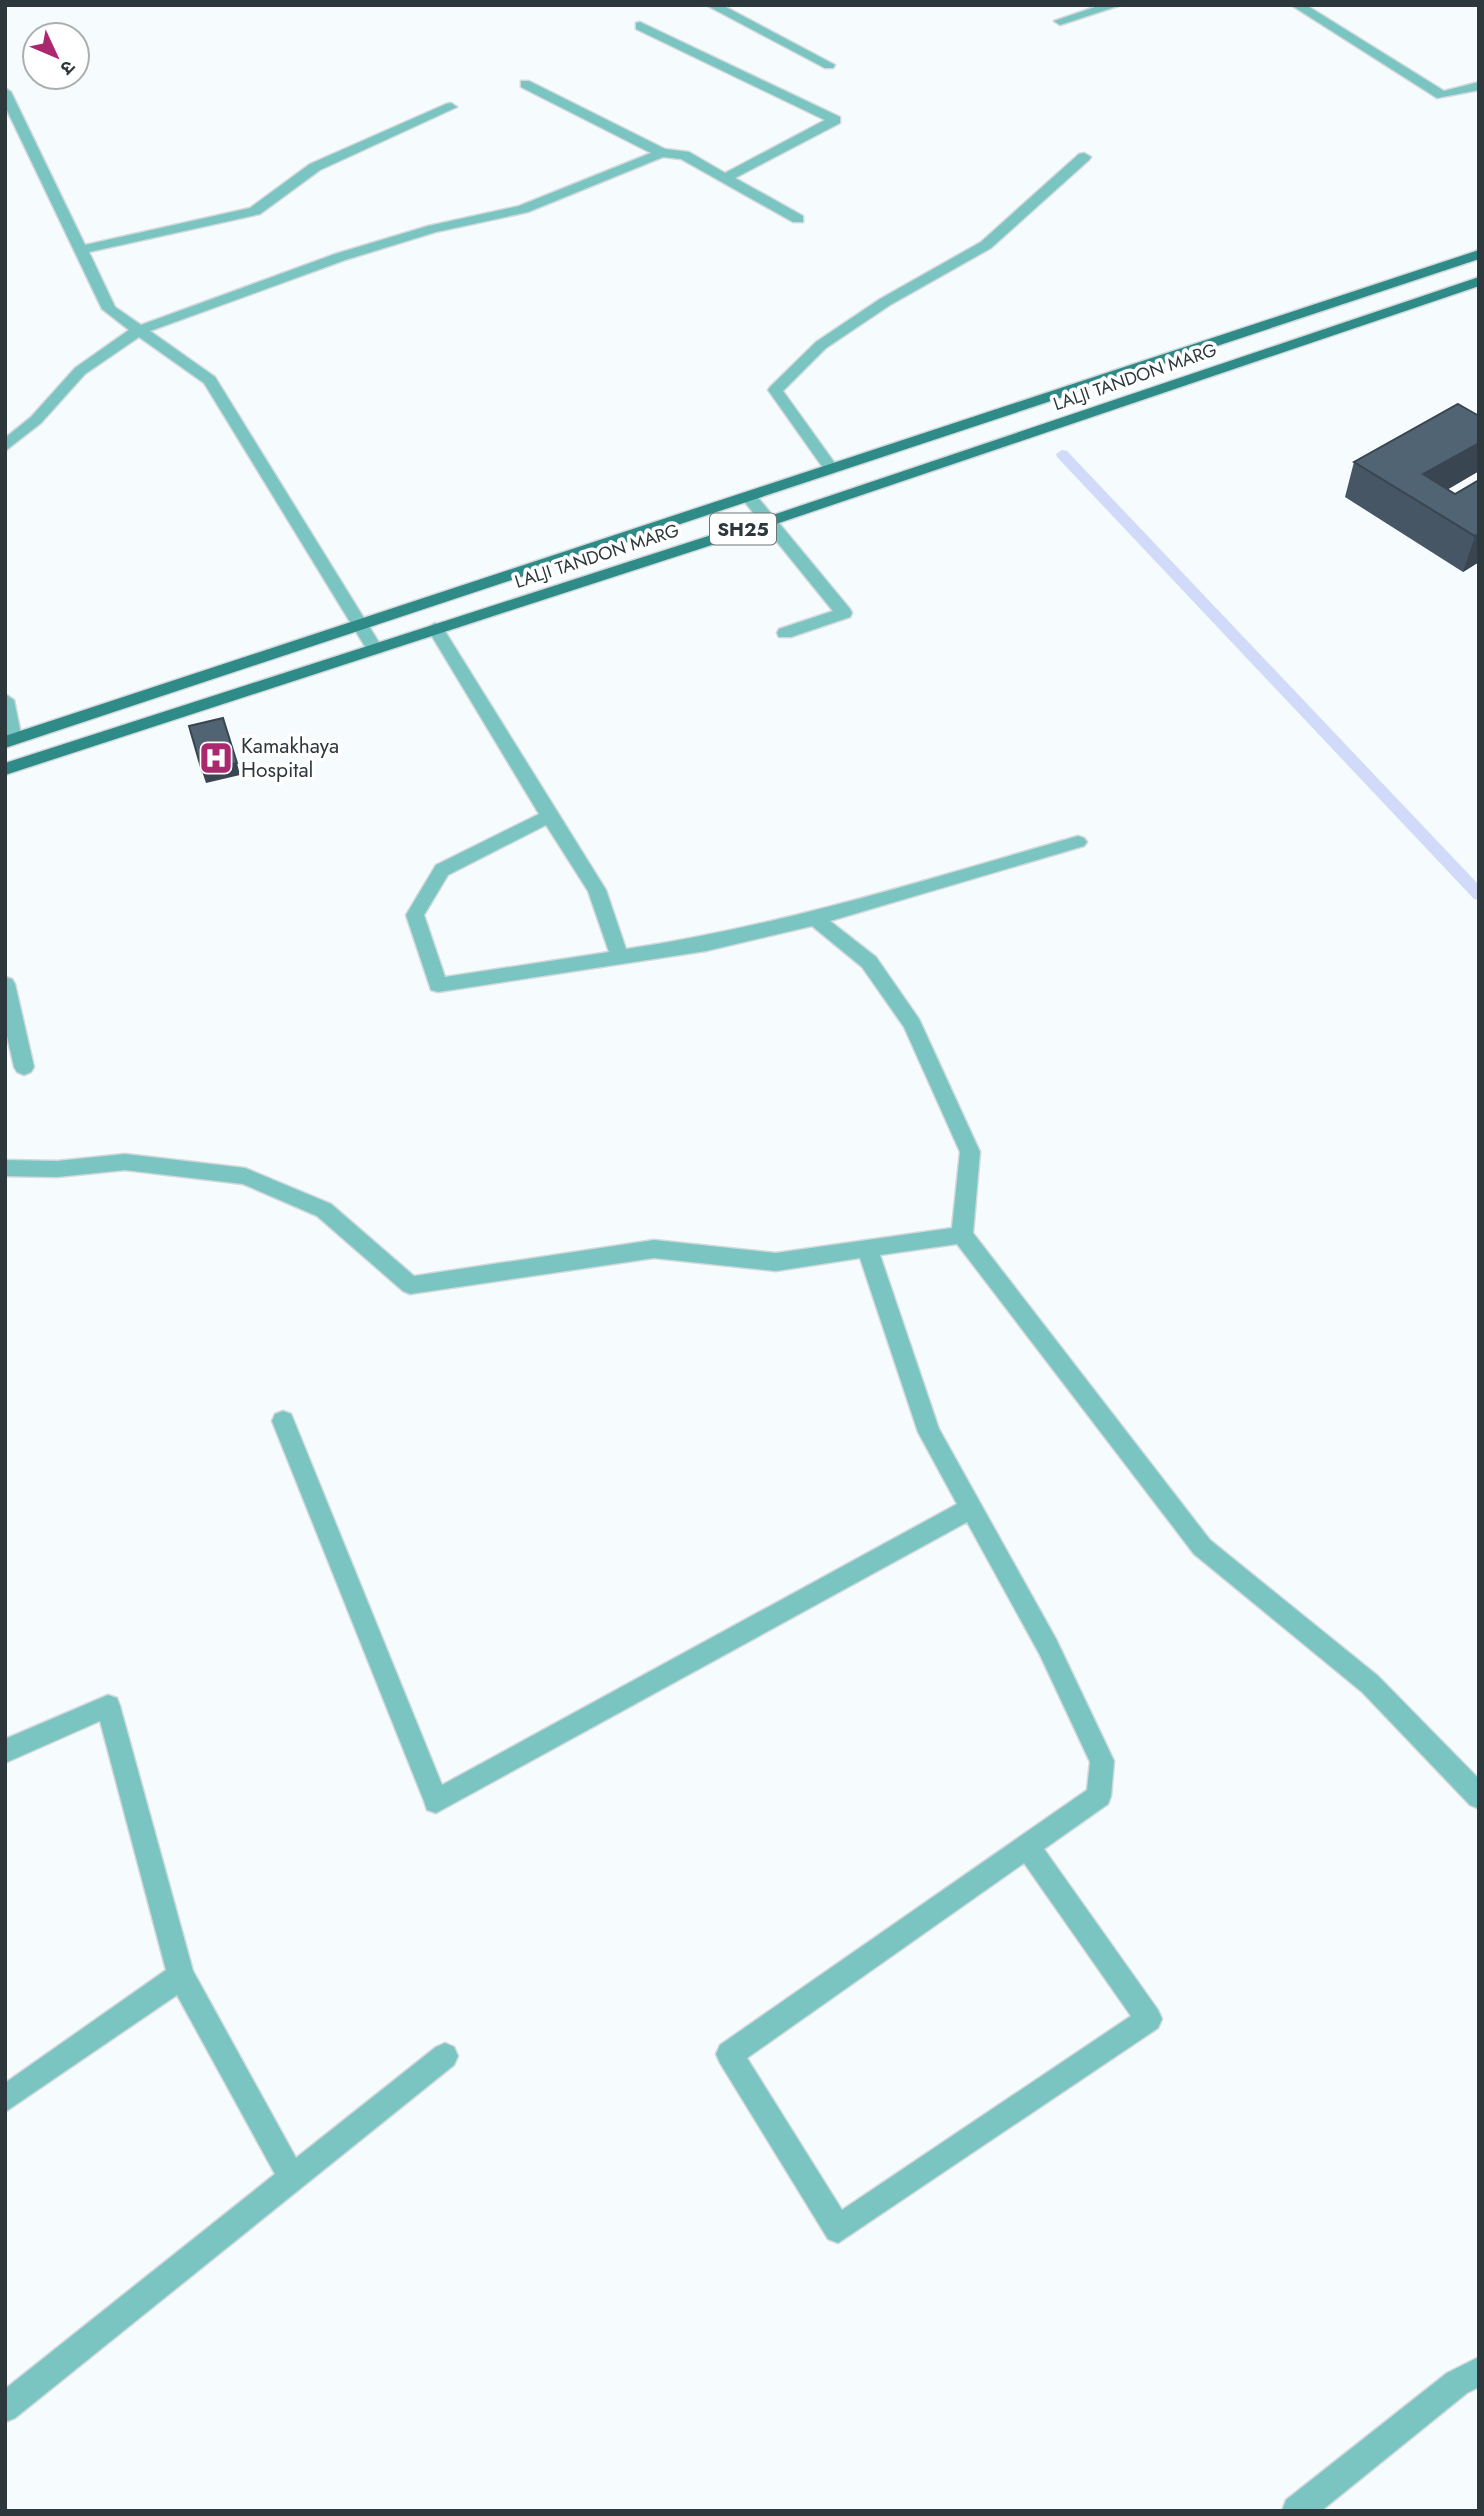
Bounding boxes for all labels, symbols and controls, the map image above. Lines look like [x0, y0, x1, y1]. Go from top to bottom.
north arrow [21, 21, 91, 91]
text: उ [54, 54, 81, 81]
street label: LALJI TANDON MARG [1050, 337, 1220, 417]
road number: SH25 [710, 514, 776, 544]
street label: LALJI TANDON MARG [511, 517, 683, 595]
place label: Kamakhaya Hospital [241, 731, 339, 785]
hospital icon: Kamakhaya Hospital [197, 739, 235, 777]

